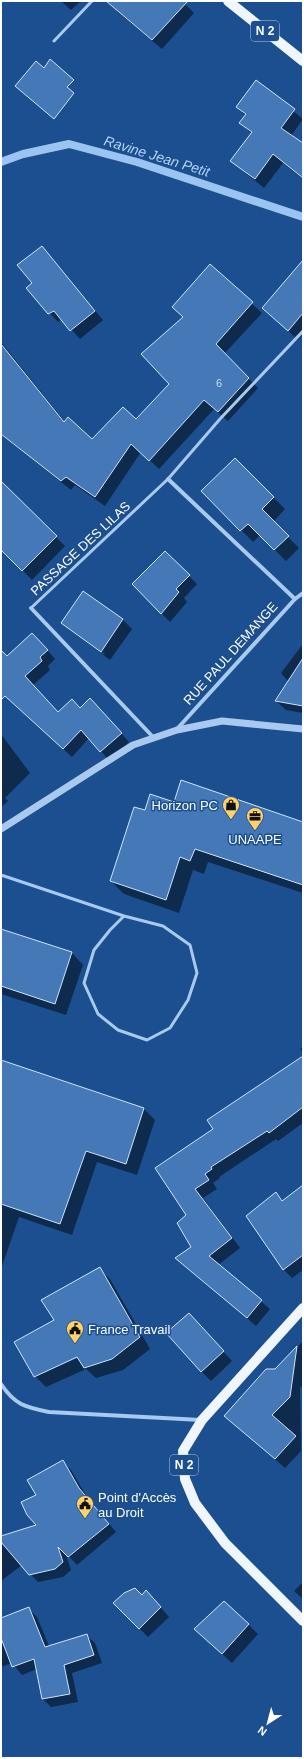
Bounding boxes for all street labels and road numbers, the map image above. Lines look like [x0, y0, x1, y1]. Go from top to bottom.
road number: N 2 [251, 21, 279, 41]
street label: PASSAGE DES LILAS [27, 498, 133, 598]
street label: RUE PAUL DEMANGE [180, 599, 281, 708]
road number: N 2 [170, 1455, 198, 1475]

